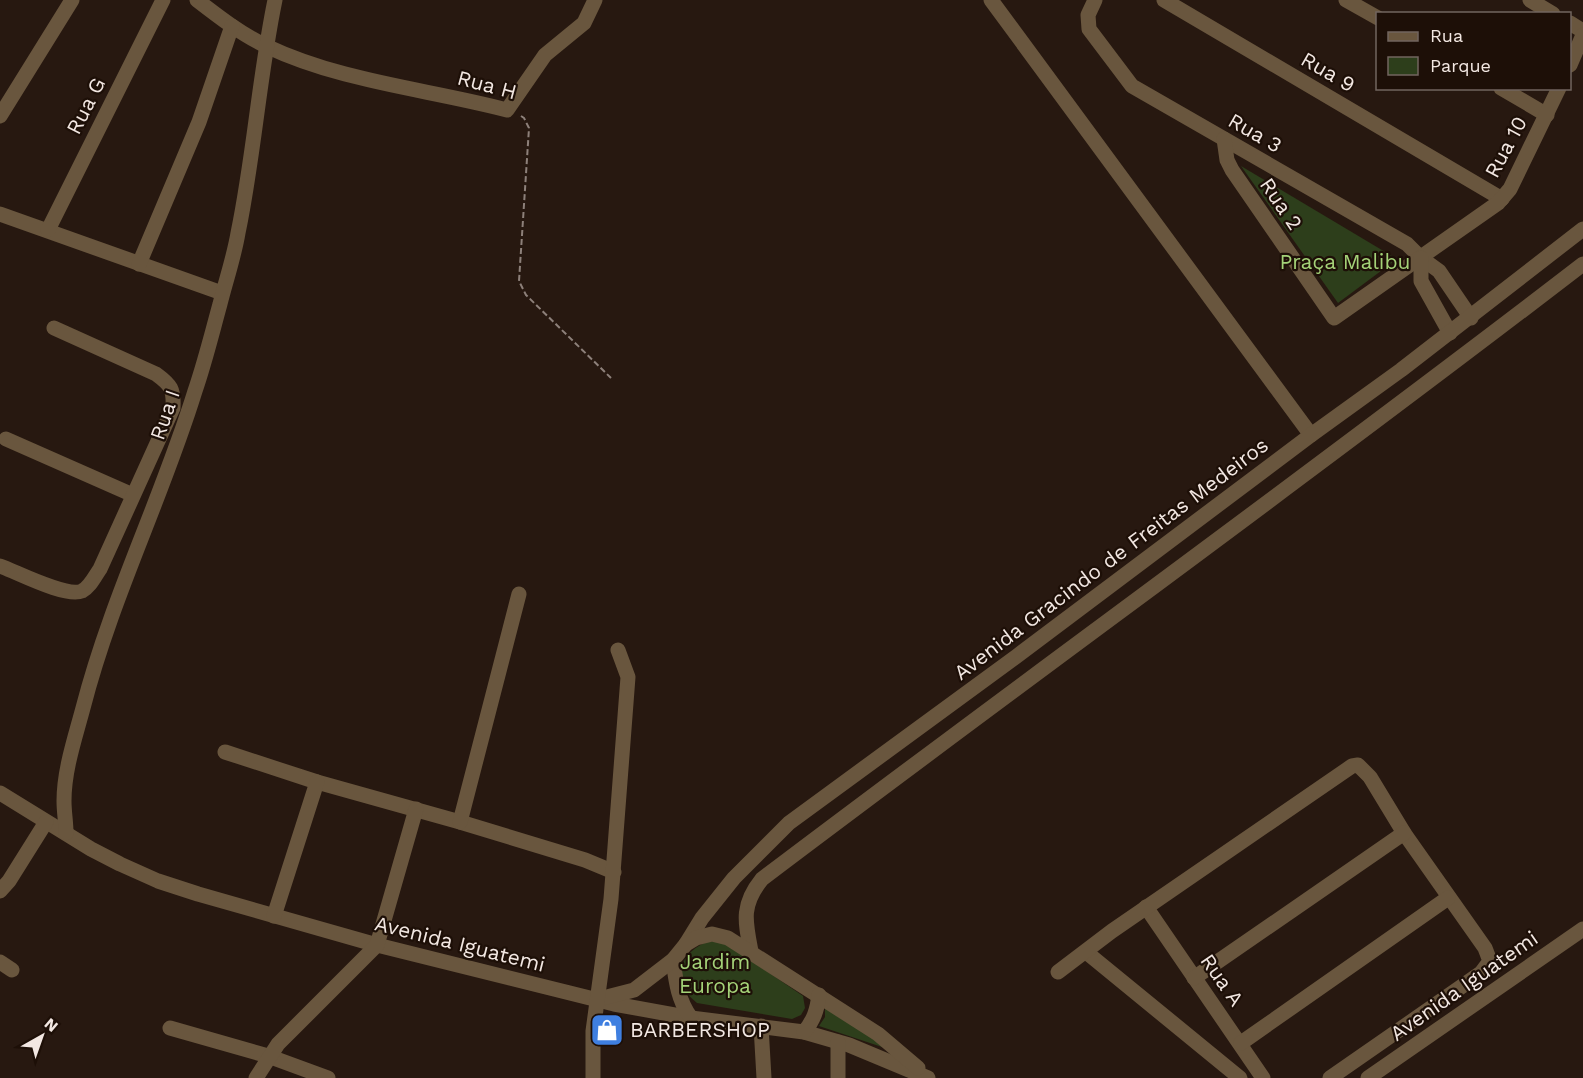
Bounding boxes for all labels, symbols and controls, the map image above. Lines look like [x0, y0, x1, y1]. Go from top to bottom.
legend [1376, 12, 1571, 90]
text: Rua [1430, 25, 1463, 46]
street label: Rua 9 [1297, 46, 1360, 97]
text: Parque [1430, 55, 1491, 76]
street label: Rua H [455, 65, 520, 104]
street label: Rua G [61, 73, 110, 138]
street label: Rua 3 [1224, 107, 1286, 158]
street label: Rua 10 [1479, 112, 1532, 182]
street label: Rua 2 [1255, 173, 1308, 235]
park label: Praça Malibu [1279, 249, 1411, 274]
street label: Rua I [144, 386, 185, 443]
street label: Avenida Gracindo de Freitas Medeiros [949, 432, 1273, 685]
street label: Avenida Iguatemi [372, 910, 548, 977]
street label: Avenida Iguatemi [1385, 925, 1542, 1046]
park label: Jardim Europa [679, 949, 751, 998]
street label: Rua A [1195, 949, 1249, 1011]
north arrow [12, 1006, 72, 1066]
shop icon: BARBERSHOP [589, 1012, 625, 1048]
text: N [41, 1014, 62, 1036]
place label: BARBERSHOP [630, 1017, 770, 1042]

